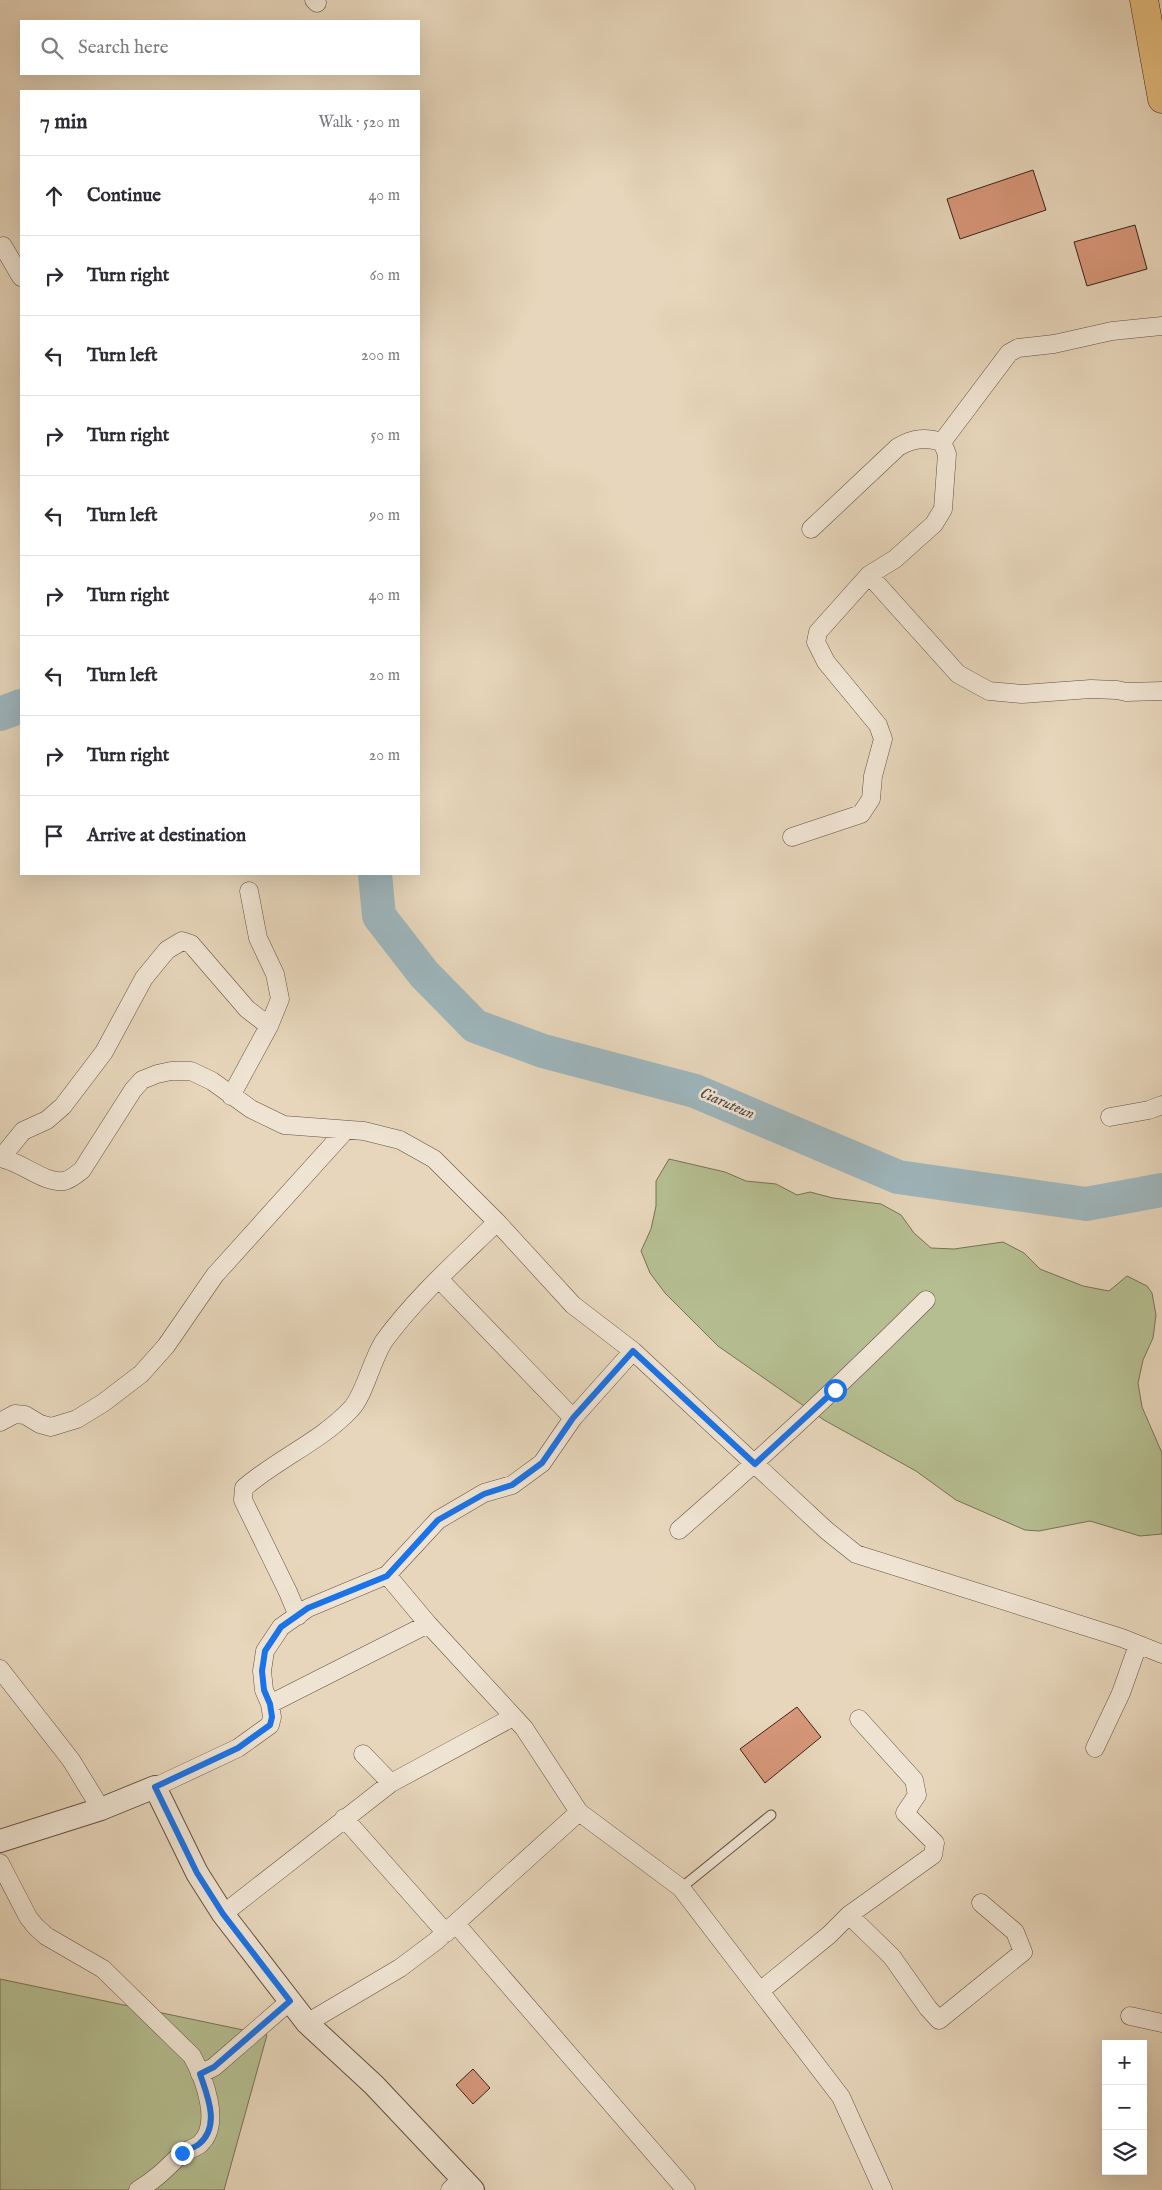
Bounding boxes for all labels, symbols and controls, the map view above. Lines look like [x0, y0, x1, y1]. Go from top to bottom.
search box [20, 20, 420, 75]
icon: search [38, 34, 66, 62]
text: Search here [78, 36, 169, 60]
text: 7 min [40, 109, 87, 136]
text: Walk · 520 m [318, 113, 400, 133]
icon: ahead [40, 182, 68, 210]
text: Continue [87, 184, 161, 208]
text: 40 m [368, 186, 400, 206]
icon: right [40, 262, 68, 290]
text: Turn right [87, 264, 169, 288]
text: 60 m [370, 266, 400, 286]
icon: left [40, 342, 68, 370]
text: Turn left [87, 344, 158, 368]
text: 200 m [361, 346, 400, 366]
icon: right [40, 422, 68, 450]
text: Turn right [87, 424, 169, 448]
text: 50 m [371, 426, 400, 446]
icon: left [40, 502, 68, 530]
text: Turn left [87, 504, 158, 528]
text: 90 m [369, 506, 400, 526]
icon: right [40, 582, 68, 610]
text: Turn right [87, 584, 169, 608]
text: 40 m [368, 586, 400, 606]
icon: left [40, 662, 68, 690]
text: Turn left [87, 664, 158, 688]
text: 20 m [369, 666, 400, 686]
icon: right [40, 742, 68, 770]
text: Turn right [87, 744, 169, 768]
text: 20 m [369, 746, 400, 766]
icon: arrive [40, 822, 68, 850]
text: Arrive at destination [87, 824, 246, 848]
water label: Ciaruteun [697, 1084, 757, 1124]
route start [824, 1379, 847, 1402]
map controls [1102, 2040, 1147, 2175]
button: + [1102, 2040, 1147, 2085]
button: − [1102, 2085, 1147, 2130]
button: layers [1102, 2130, 1147, 2175]
route end [171, 2142, 194, 2165]

